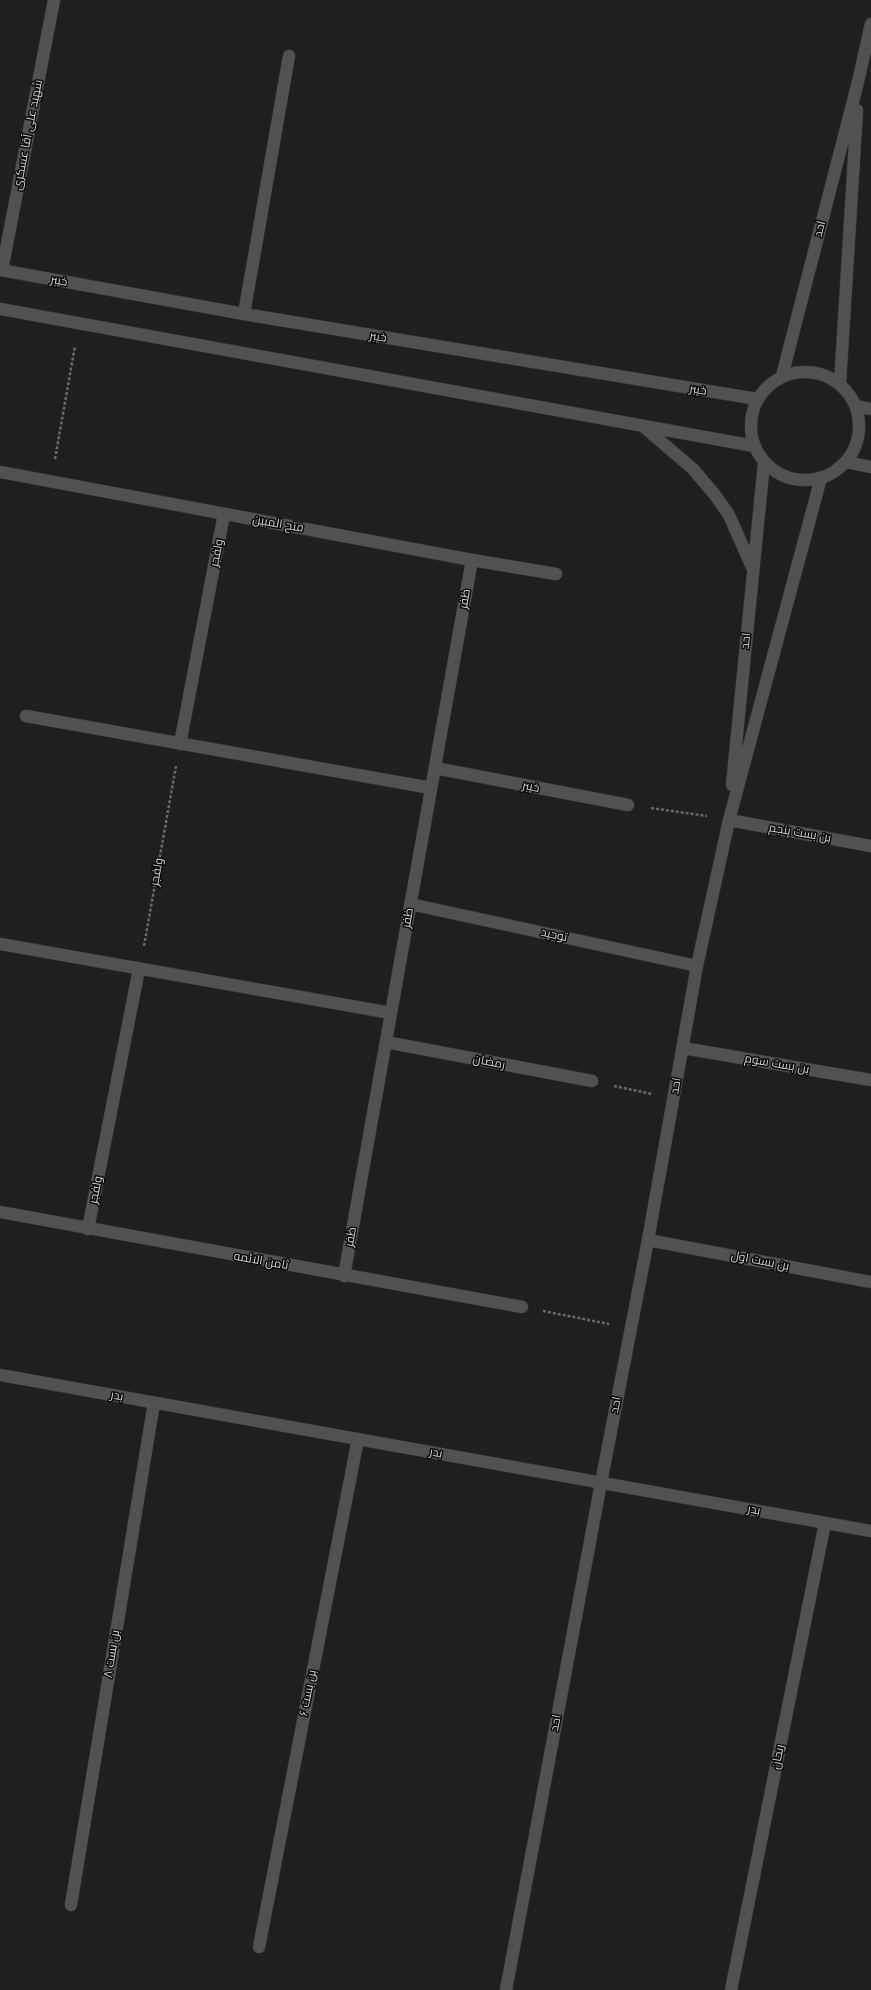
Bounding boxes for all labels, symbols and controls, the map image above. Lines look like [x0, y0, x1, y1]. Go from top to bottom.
street label: شهید علی آقا عسکری [10, 78, 46, 192]
street label: احد [811, 219, 829, 239]
street label: خیبر [49, 272, 69, 290]
street label: خیبر [368, 329, 388, 345]
street label: خیبر [688, 382, 708, 398]
street label: فتح المبین [251, 512, 305, 536]
street label: ولفجر [207, 538, 227, 568]
street label: ظفر [456, 588, 474, 610]
street label: احد [738, 632, 754, 650]
street label: خیبر [521, 778, 541, 796]
street label: بن بست پنجم [768, 820, 832, 846]
street label: ولفجر [147, 857, 167, 887]
street label: ظفر [399, 907, 417, 929]
street label: توحید [539, 925, 569, 945]
street label: بن بست سوم [743, 1051, 811, 1077]
street label: رمضان [472, 1052, 506, 1072]
street label: احد [667, 1077, 685, 1095]
street label: ولفجر [86, 1175, 106, 1205]
street label: ظفر [342, 1226, 360, 1248]
street label: بن بست اول [730, 1248, 790, 1274]
street label: ثامن الائمه [233, 1249, 289, 1273]
street label: بدر [109, 1388, 125, 1404]
street label: احد [607, 1396, 625, 1414]
street label: بدر [428, 1445, 444, 1461]
street label: بدر [746, 1502, 762, 1518]
street label: بن بست ۸ [101, 1629, 123, 1679]
street label: بن بست ۶ [296, 1669, 320, 1717]
street label: احد [547, 1714, 565, 1732]
street label: ریحان [769, 1743, 787, 1771]

